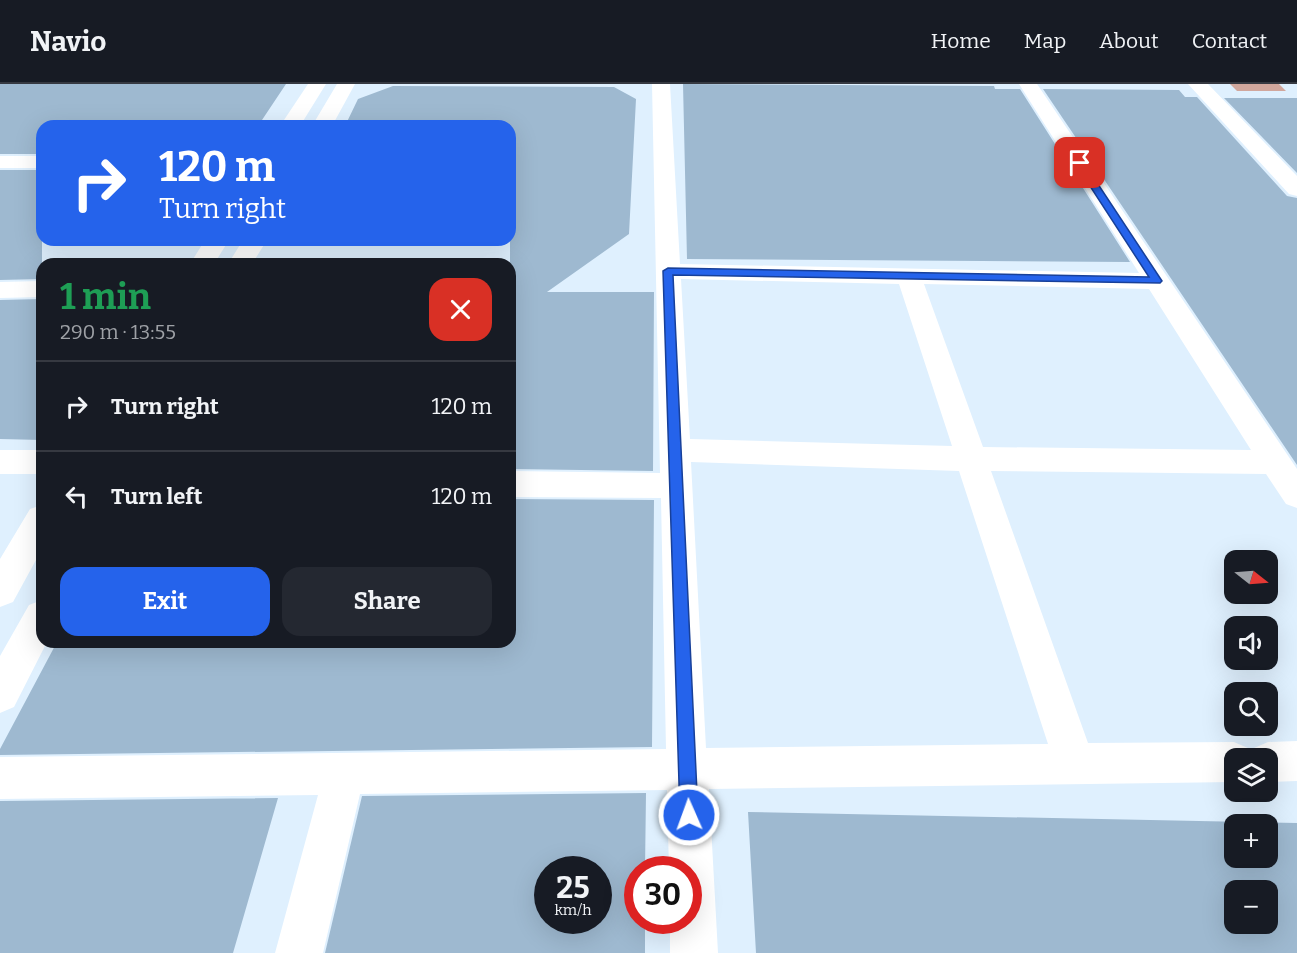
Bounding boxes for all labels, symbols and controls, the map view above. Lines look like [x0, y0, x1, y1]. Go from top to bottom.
text: Navio [30, 25, 106, 58]
text: Home [931, 28, 991, 54]
text: Map [1024, 28, 1066, 54]
text: About [1099, 28, 1159, 54]
text: Contact [1192, 28, 1267, 54]
pin [1054, 137, 1105, 188]
text: 120 m [159, 142, 275, 192]
icon: right [60, 144, 138, 222]
icon: arrive [1063, 146, 1096, 179]
text: Turn right [159, 193, 286, 225]
text: 1 min [60, 275, 151, 319]
button: close [429, 278, 492, 341]
text: 290 m · 13:55 [60, 320, 176, 344]
icon: right [60, 390, 93, 423]
text: Turn right [111, 393, 219, 420]
text: 120 m [432, 393, 492, 420]
icon: left [60, 480, 93, 513]
text: Turn left [111, 483, 203, 510]
text: 120 m [432, 483, 492, 510]
north arrow [1224, 550, 1278, 604]
map controls [1224, 550, 1278, 934]
button: Exit [60, 567, 270, 636]
button: Share [282, 567, 492, 636]
button: sound [1224, 616, 1278, 670]
button: search [1224, 682, 1278, 736]
button: layers [1224, 748, 1278, 802]
position arrow [657, 783, 721, 847]
button: + [1224, 814, 1278, 868]
speed limit sign: 30 [624, 856, 702, 934]
text: 25 [556, 870, 590, 906]
button: − [1224, 880, 1278, 934]
text: km/h [554, 901, 592, 919]

